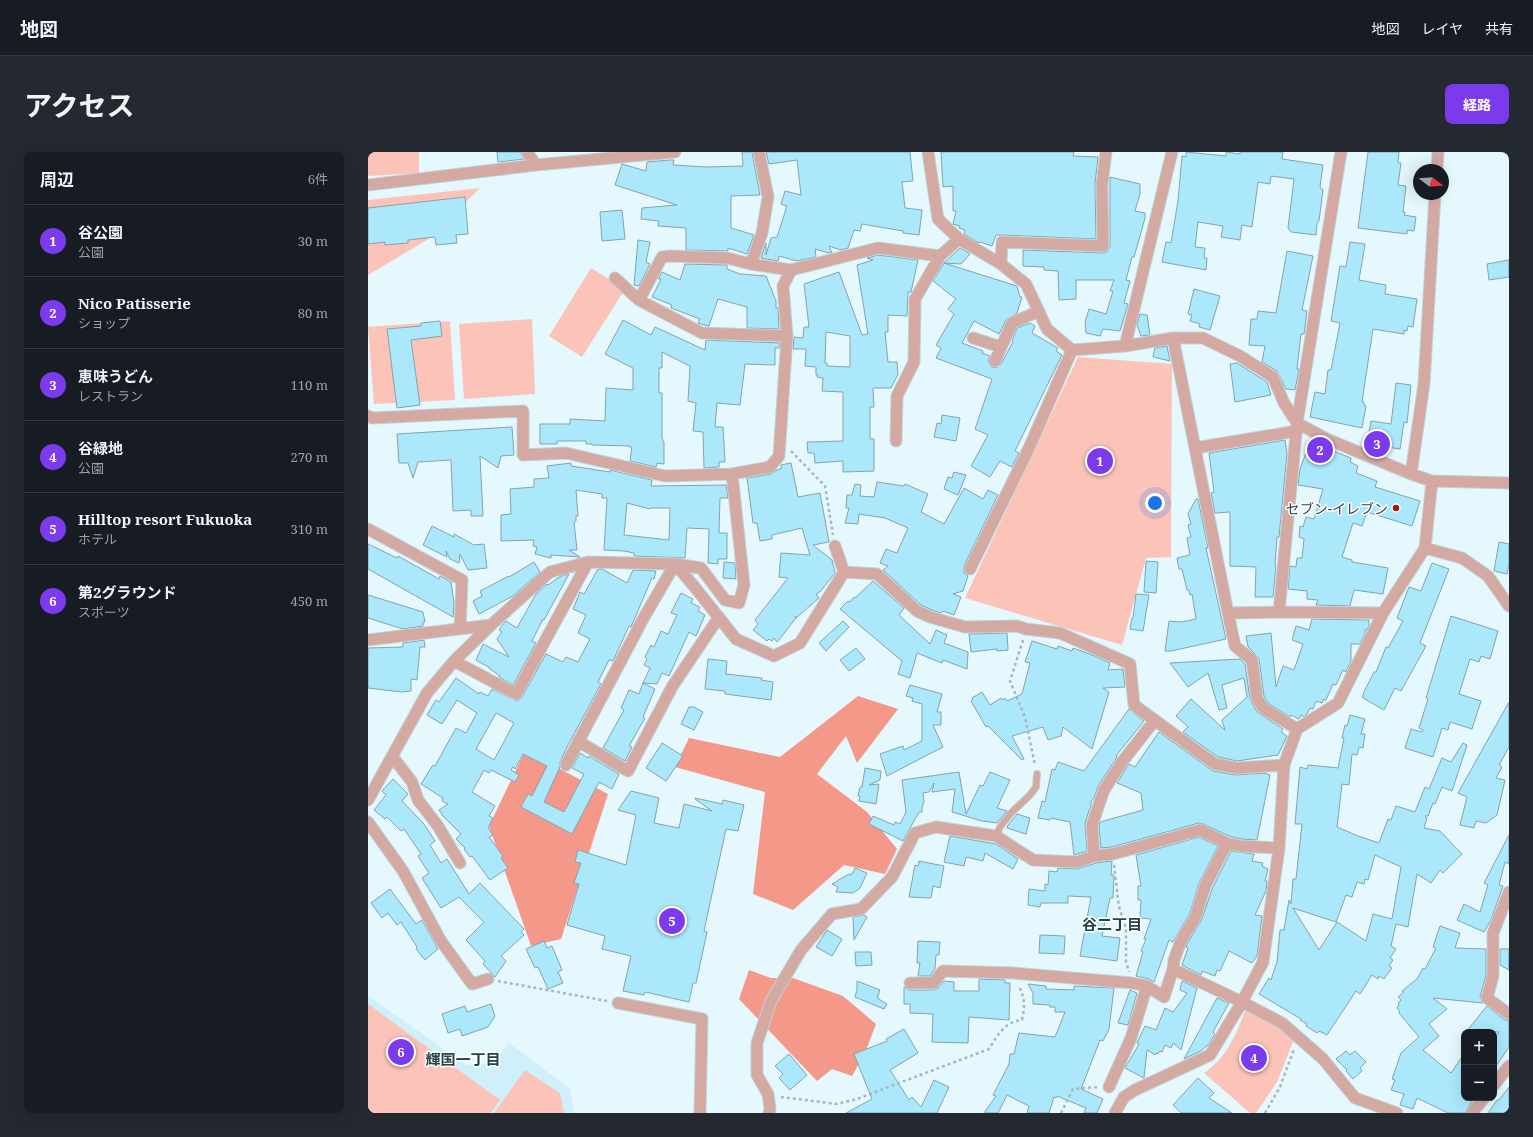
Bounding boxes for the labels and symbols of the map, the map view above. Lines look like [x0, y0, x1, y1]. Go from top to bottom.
north arrow [1413, 164, 1449, 200]
pin: 3 [1364, 429, 1390, 459]
pin: 2 [1307, 435, 1333, 465]
pin: 1 [1087, 446, 1113, 476]
your location [1145, 493, 1165, 513]
place label: セブン-イレブン [1286, 499, 1388, 518]
marker: セブン-イレブン [1391, 503, 1401, 513]
pin: 5 [659, 906, 685, 936]
district label: 谷二丁目 [1082, 914, 1142, 934]
pin: 6 [388, 1037, 414, 1067]
pin: 4 [1241, 1043, 1267, 1073]
district label: 輝国一丁目 [425, 1049, 501, 1069]

